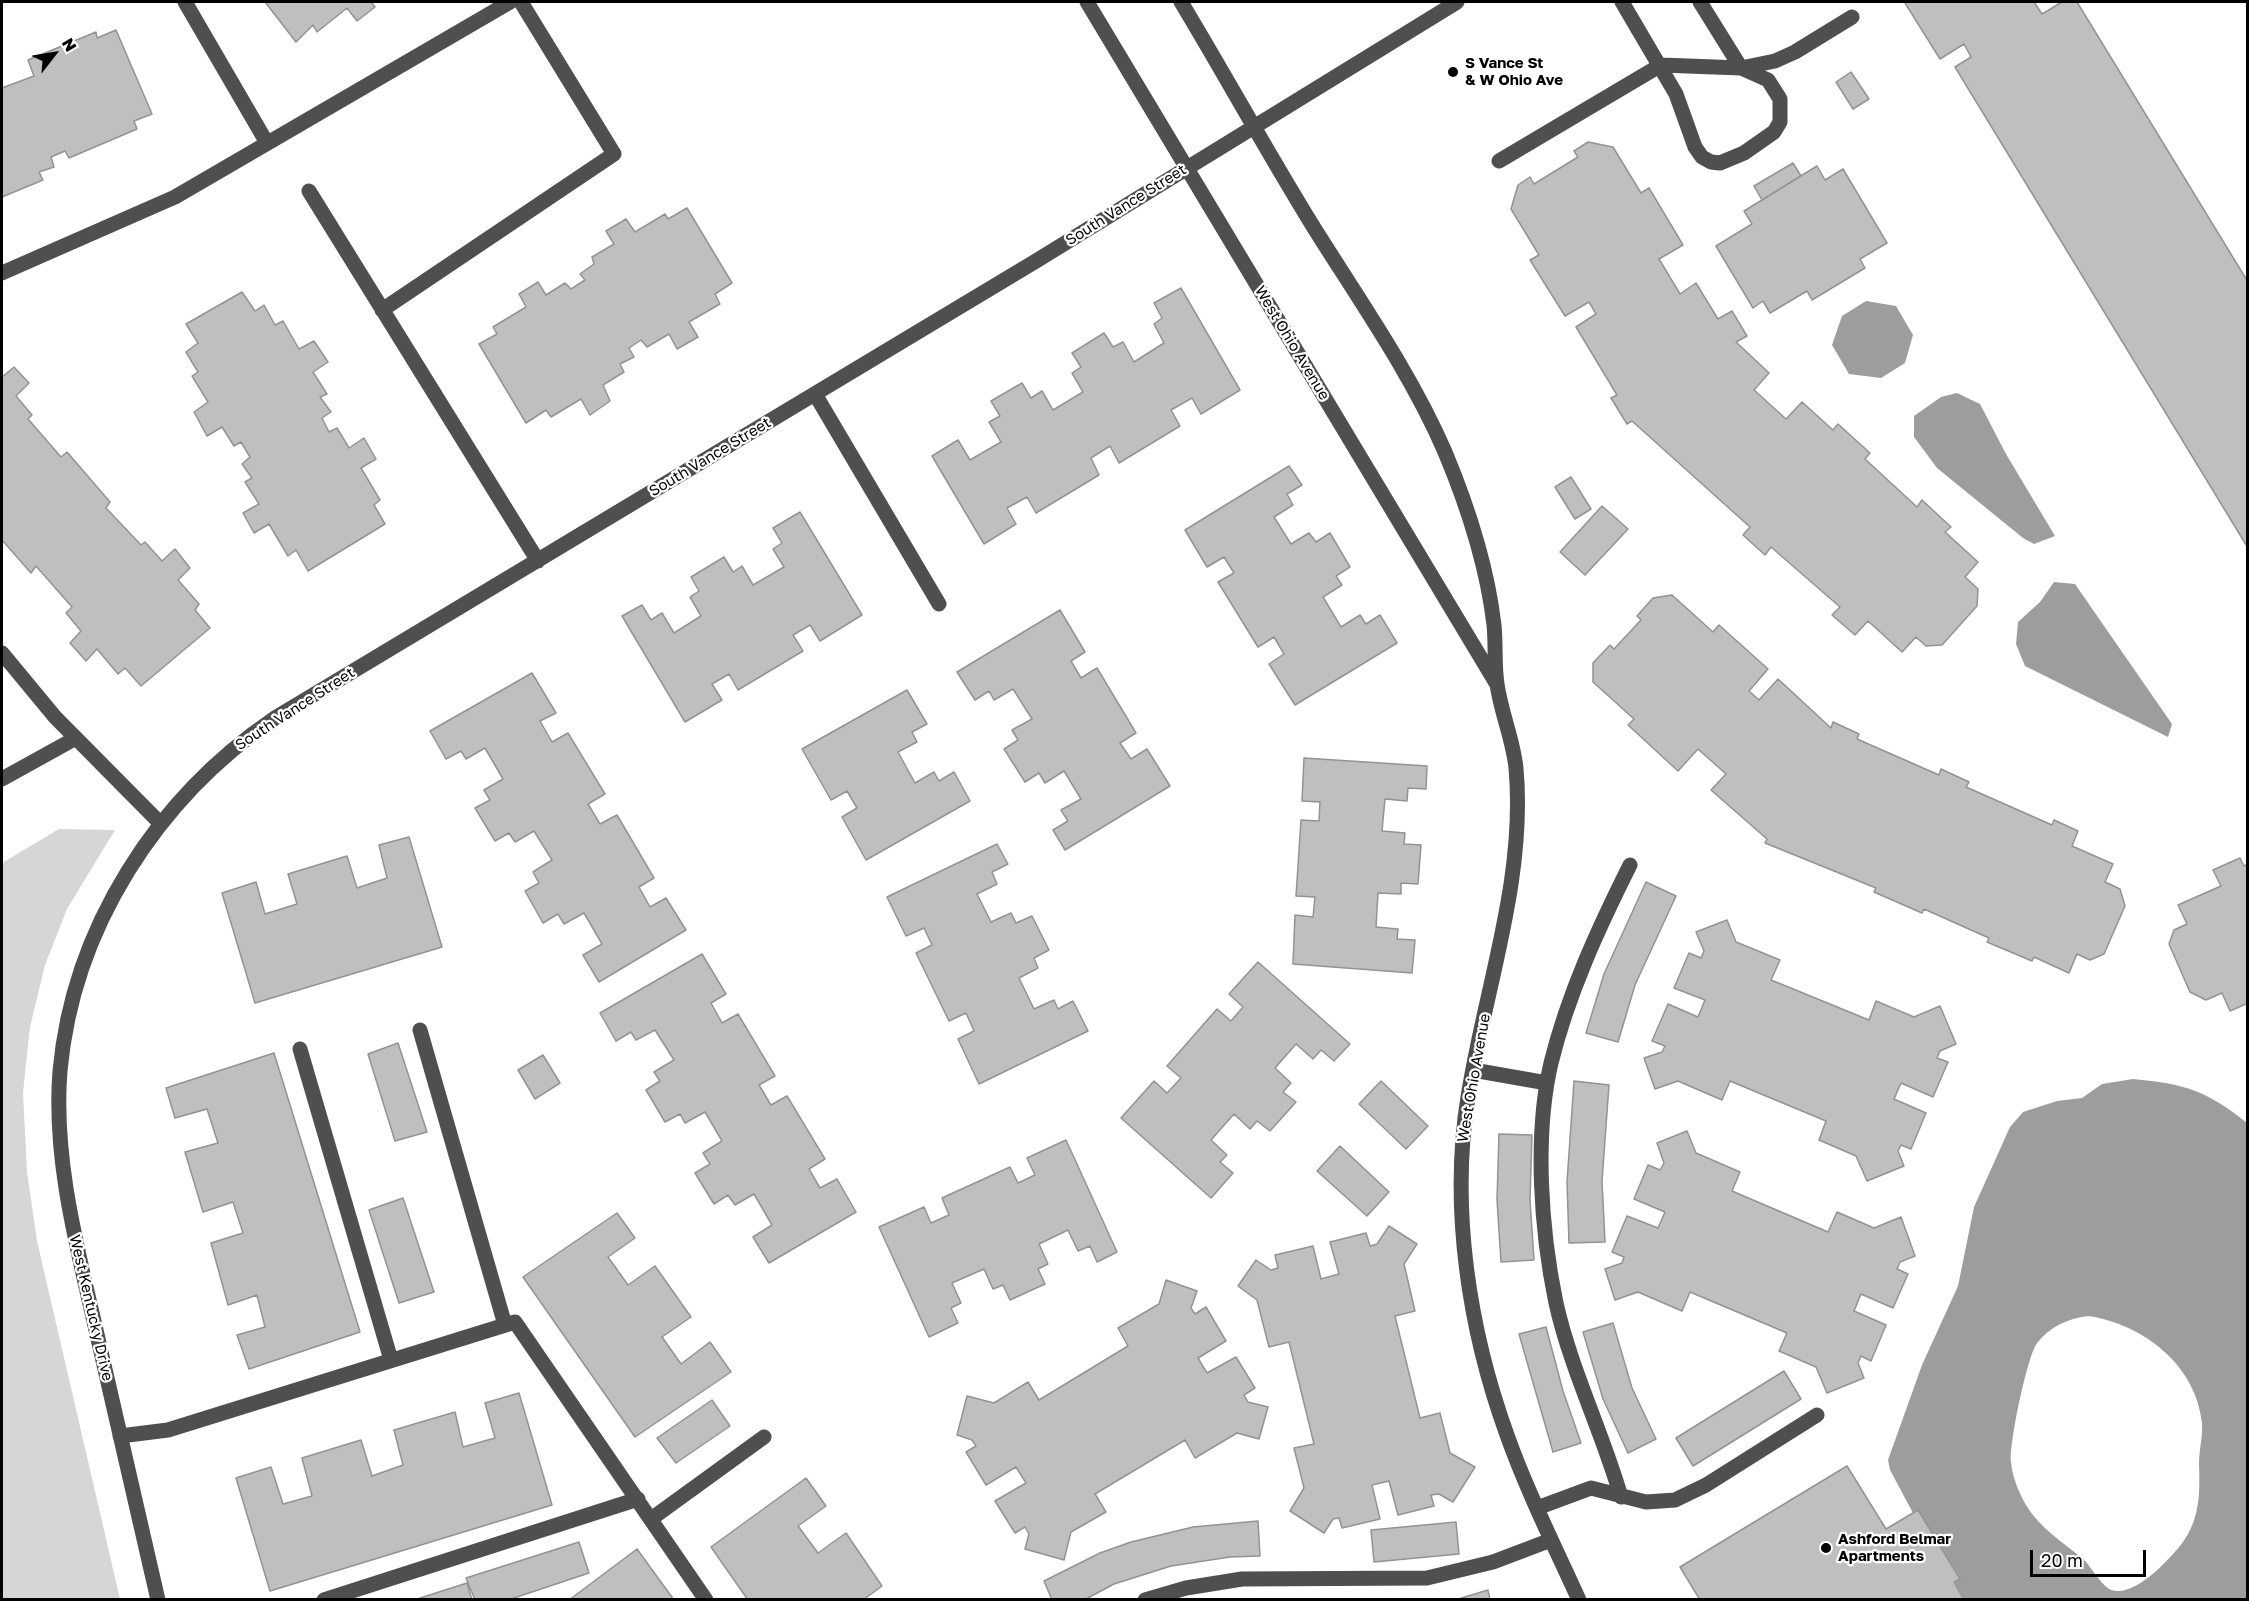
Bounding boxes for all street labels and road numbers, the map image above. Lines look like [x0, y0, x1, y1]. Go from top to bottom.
street label: South Vance Street [1062, 161, 1190, 249]
street label: West Ohio Avenue [1251, 283, 1333, 403]
street label: South Vance Street [646, 414, 774, 500]
street label: South Vance Street [232, 664, 358, 754]
street label: West Ohio Avenue [1454, 1012, 1494, 1144]
street label: West Kentucky Drive [65, 1233, 117, 1383]

